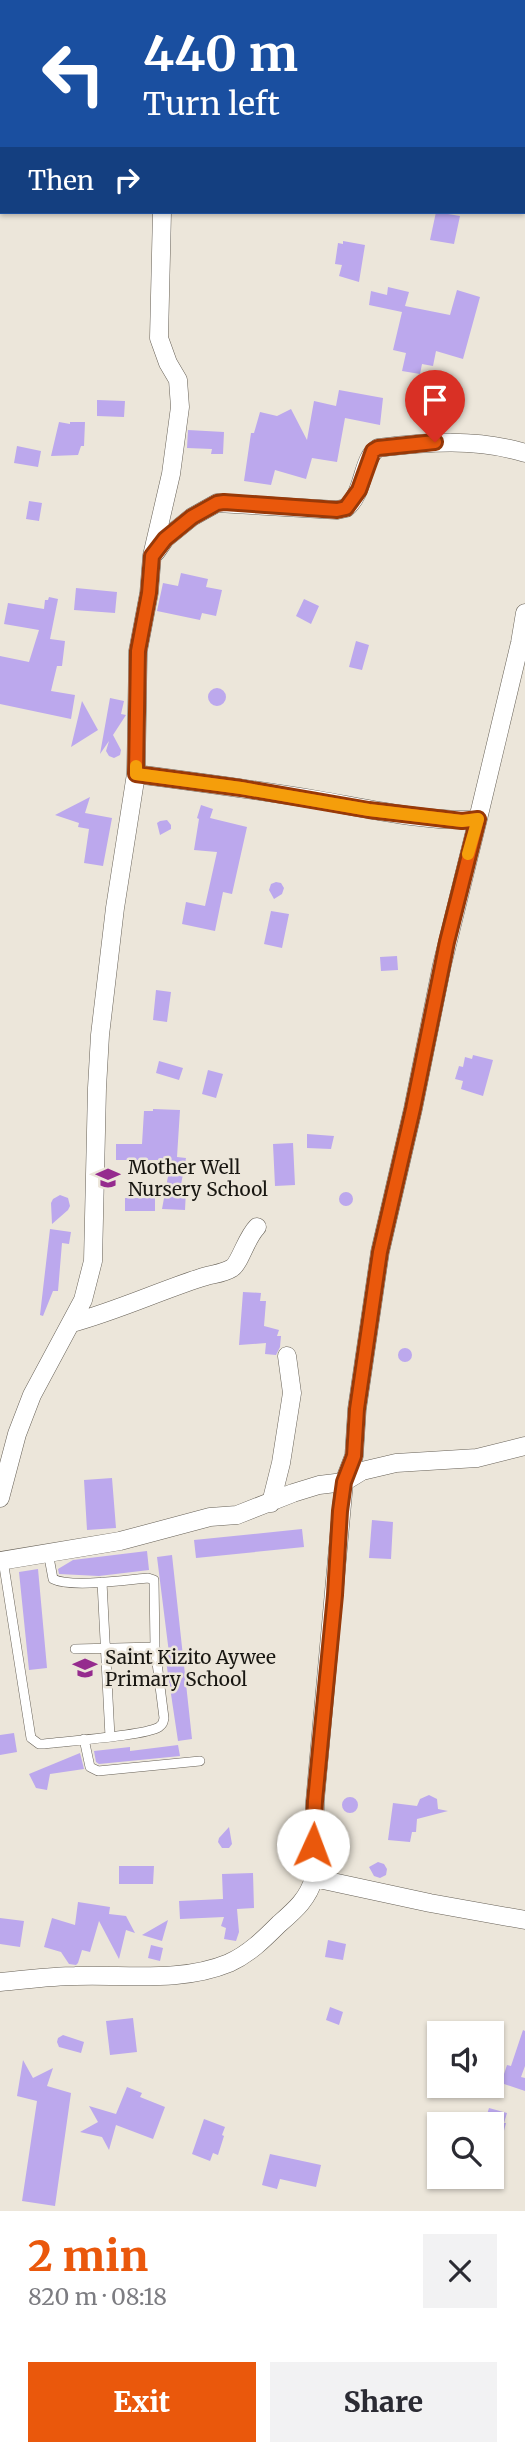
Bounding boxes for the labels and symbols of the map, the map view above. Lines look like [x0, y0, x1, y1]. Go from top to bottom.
pin [405, 370, 465, 442]
place label: Mother Well Nursery School [128, 1155, 268, 1201]
school or university icon: Mother Well Nursery School [94, 1164, 122, 1192]
place label: Saint Kizito Aywee Primary School [105, 1645, 276, 1691]
school or university icon: Saint Kizito Aywee Primary School [71, 1654, 99, 1682]
position arrow [276, 1808, 350, 1882]

